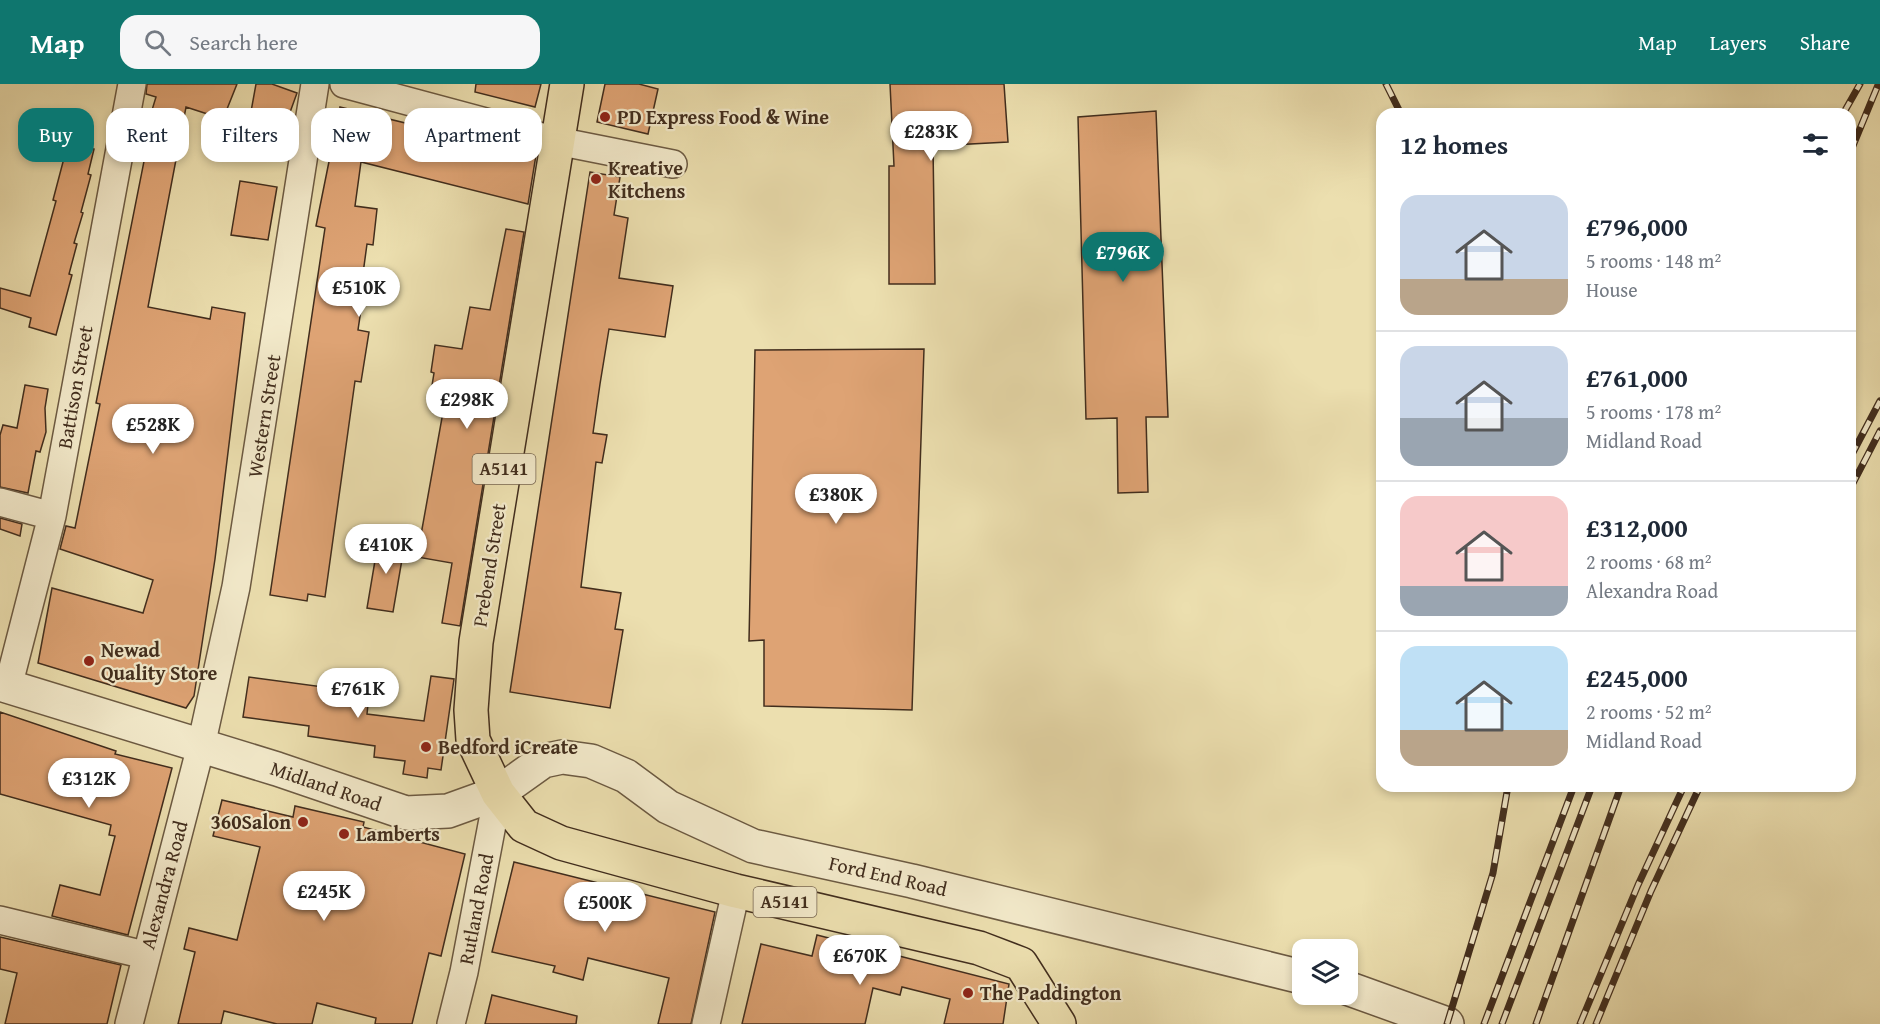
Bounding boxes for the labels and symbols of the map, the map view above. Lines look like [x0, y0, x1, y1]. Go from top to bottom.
place label: PD Express Food & Wine [617, 102, 829, 131]
marker: PD Express Food & Wine [598, 110, 612, 124]
pin: £283K [889, 111, 973, 162]
place label: Kreative Kitchens [608, 153, 685, 205]
marker: Kreative Kitchens [589, 172, 603, 186]
pin: £796K [1081, 232, 1165, 283]
pin: £510K [317, 267, 401, 318]
street label: Battison Street [49, 323, 100, 451]
street label: Western Street [239, 352, 288, 480]
pin: £298K [425, 379, 509, 430]
pin: £528K [111, 404, 195, 455]
road number: A5141 [472, 454, 536, 484]
pin: £380K [794, 474, 878, 525]
street label: Prebend Street [464, 501, 513, 629]
pin: £410K [344, 524, 428, 575]
place label: Newad Quality Store [101, 635, 218, 687]
marker: Newad Quality Store [82, 654, 96, 668]
pin: £761K [316, 668, 400, 719]
place label: Bedford iCreate [438, 732, 578, 761]
marker: Bedford iCreate [419, 740, 433, 754]
street label: Midland Road [267, 753, 386, 818]
pin: £312K [47, 758, 131, 809]
place label: 360Salon [211, 807, 291, 836]
marker: 360Salon [296, 815, 310, 829]
street label: Alexandra Road [132, 817, 195, 952]
place label: Lamberts [356, 819, 440, 848]
marker: Lamberts [337, 827, 351, 841]
street label: Ford End Road [826, 848, 950, 903]
street label: Rutland Road [451, 851, 501, 967]
pin: £245K [282, 871, 366, 922]
pin: £500K [563, 882, 647, 933]
road number: A5141 [754, 887, 816, 917]
pin: £670K [818, 935, 902, 986]
place label: The Paddington [980, 978, 1121, 1007]
marker: The Paddington [961, 986, 975, 1000]

